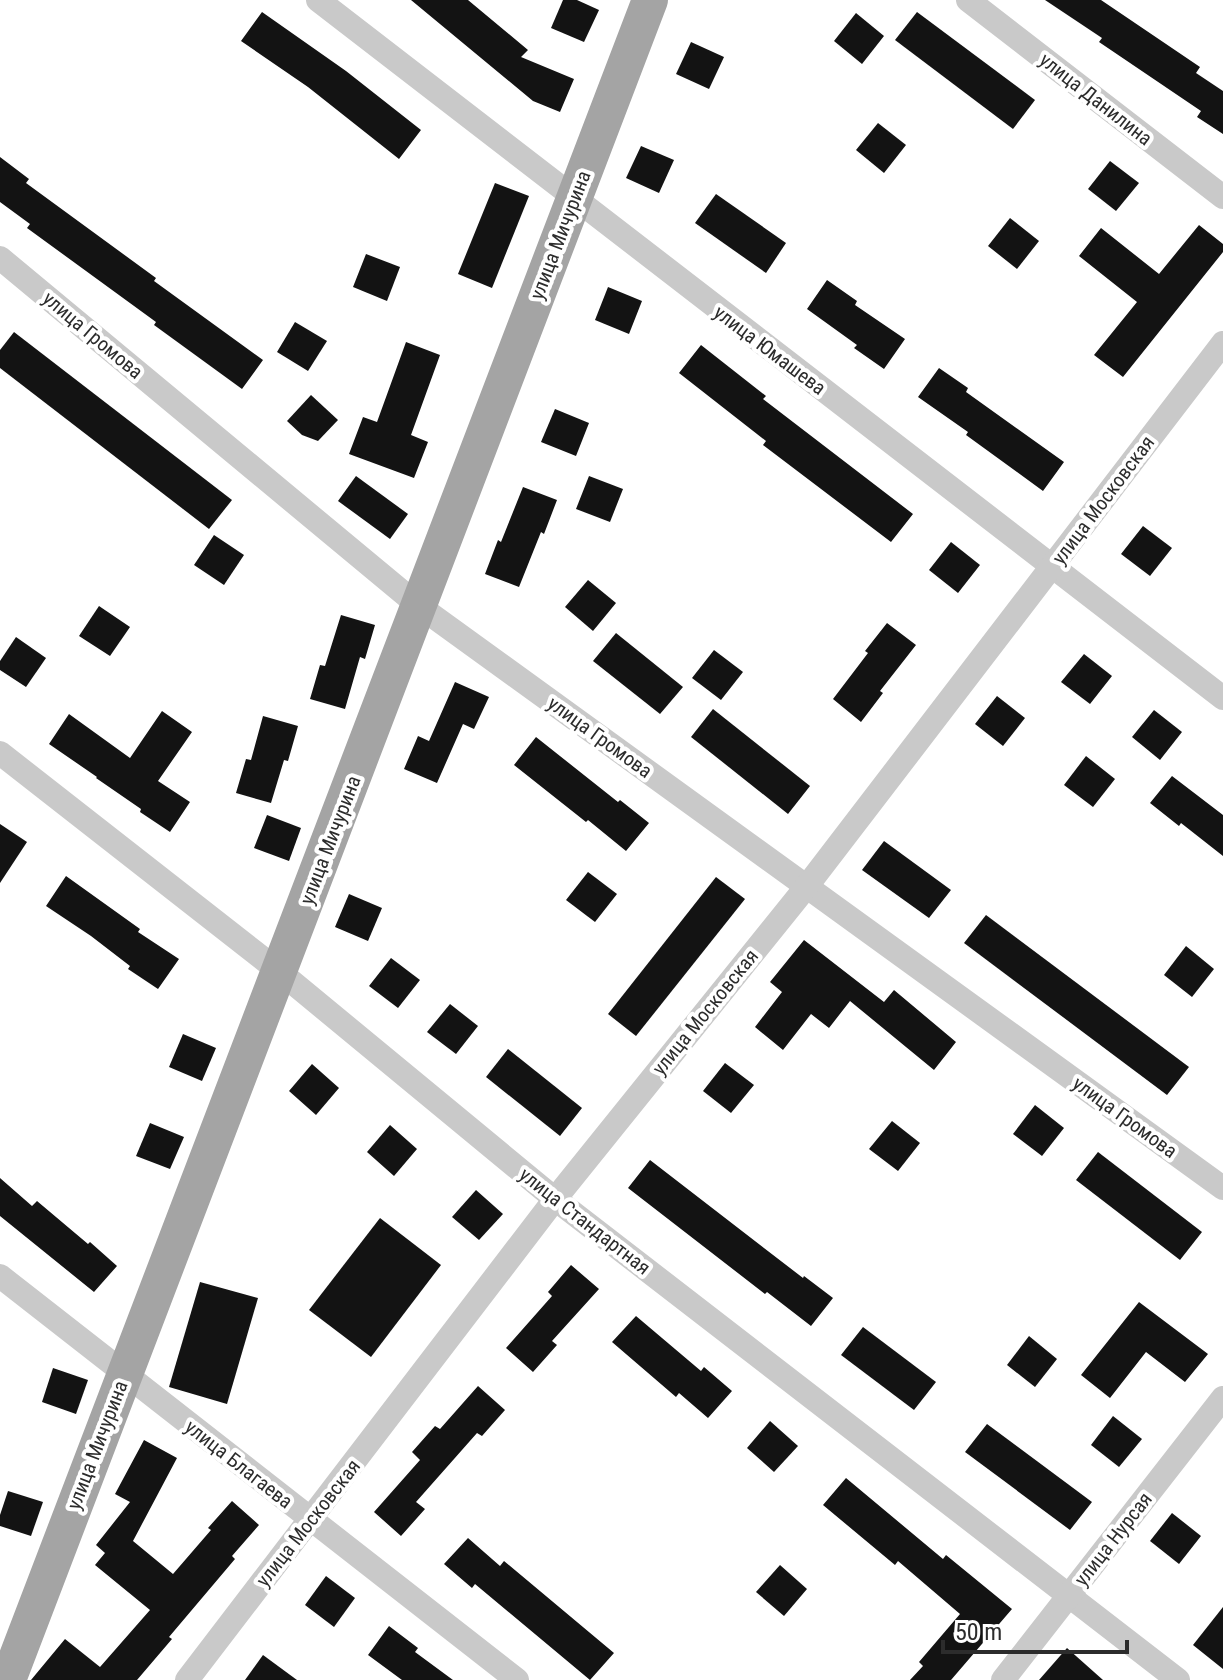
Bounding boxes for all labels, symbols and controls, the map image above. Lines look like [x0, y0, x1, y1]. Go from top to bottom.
street label: улица Данилина [1035, 48, 1157, 150]
street label: улица Мичурина [524, 167, 596, 303]
street label: улица Громова [38, 286, 148, 384]
street label: улица Юмашева [709, 300, 831, 400]
street label: улица Московская [1047, 431, 1159, 569]
street label: улица Громова [543, 691, 657, 783]
street label: улица Мичурина [294, 772, 366, 908]
street label: улица Московская [647, 944, 763, 1080]
street label: улица Громова [1068, 1071, 1182, 1163]
street label: улица Стандартная [515, 1162, 655, 1280]
street label: улица Мичурина [61, 1377, 133, 1513]
street label: улица Благаева [180, 1415, 298, 1513]
street label: улица Московская [251, 1455, 365, 1591]
street label: улица Нурсая [1069, 1487, 1157, 1591]
scale bar [943, 1604, 1127, 1654]
text: 50 m [955, 1618, 1002, 1646]

